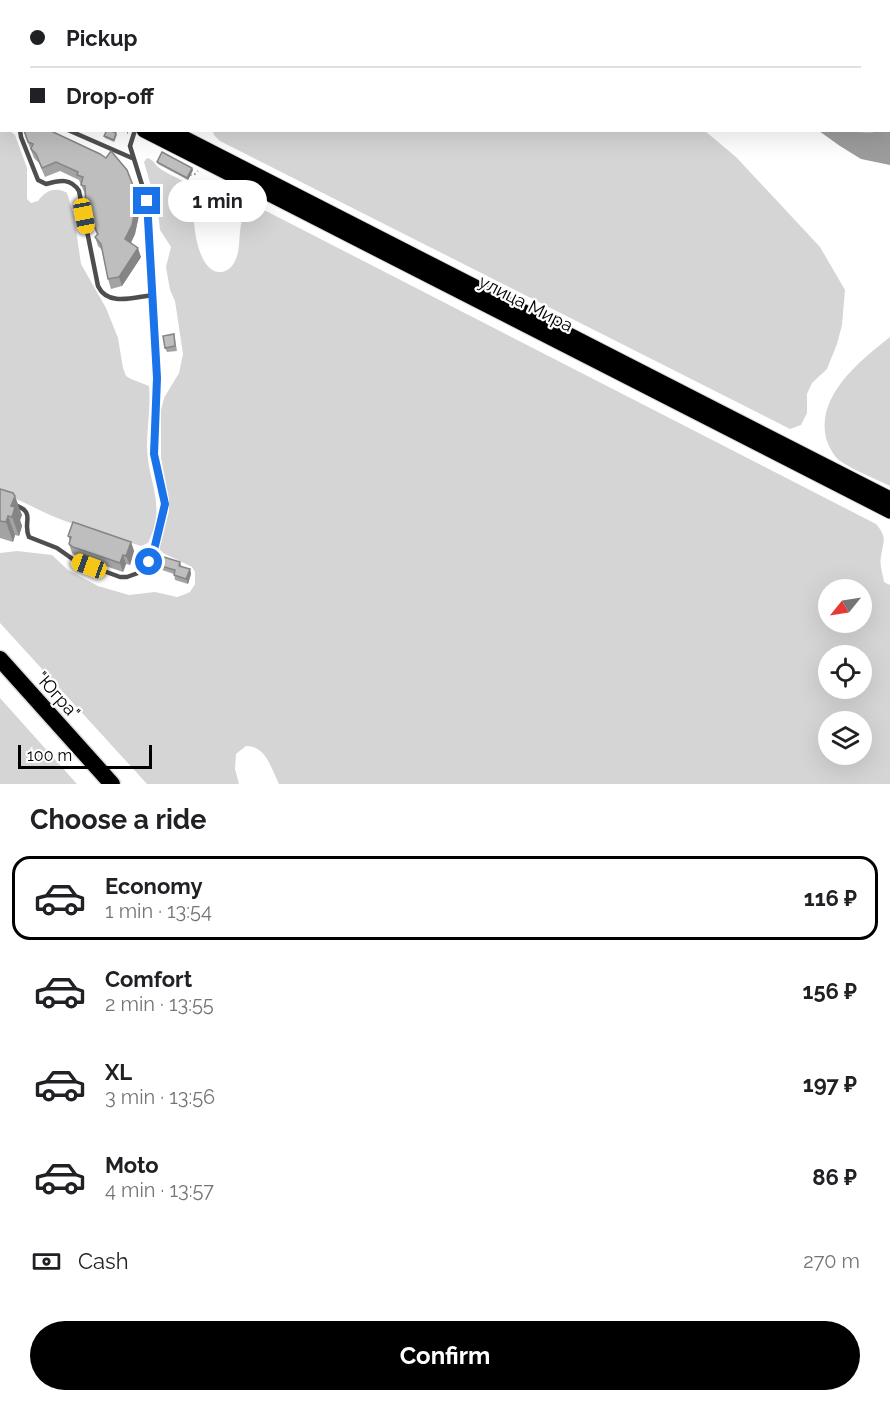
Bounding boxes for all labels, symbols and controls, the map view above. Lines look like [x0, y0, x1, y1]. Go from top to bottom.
text: Pickup [66, 25, 138, 51]
text: Drop-off [66, 83, 154, 109]
callout: 1 min [168, 180, 267, 222]
route end [133, 187, 160, 214]
text: 1 min [192, 189, 243, 213]
car [72, 197, 96, 235]
street label: улица Мира [475, 270, 577, 336]
route start [135, 548, 162, 575]
car [69, 551, 109, 581]
north arrow [818, 579, 872, 633]
map controls [818, 579, 872, 765]
button: locate [818, 645, 872, 699]
street label: "Югра" [31, 667, 85, 723]
button: layers [818, 711, 872, 765]
scale bar [18, 742, 152, 770]
text: 100 m [27, 746, 72, 765]
text: Choose a ride [30, 804, 206, 835]
icon: car [33, 871, 87, 925]
text: Economy [105, 873, 203, 899]
text: 116 ₽ [804, 885, 857, 911]
text: 1 min · 13:54 [105, 899, 212, 923]
icon: car [33, 964, 87, 1018]
text: Comfort [105, 966, 192, 992]
text: 156 ₽ [803, 978, 857, 1004]
text: 2 min · 13:55 [105, 992, 214, 1016]
icon: car [33, 1057, 87, 1111]
text: XL [105, 1059, 132, 1085]
text: 197 ₽ [803, 1071, 857, 1097]
text: 3 min · 13:56 [105, 1085, 215, 1109]
icon: car [33, 1150, 87, 1204]
text: Moto [105, 1152, 159, 1178]
text: 86 ₽ [812, 1164, 857, 1190]
text: 4 min · 13:57 [105, 1178, 214, 1202]
icon: cash [30, 1245, 63, 1278]
text: Cash [78, 1248, 129, 1274]
text: 270 m [803, 1249, 860, 1273]
button: Confirm [30, 1321, 860, 1390]

